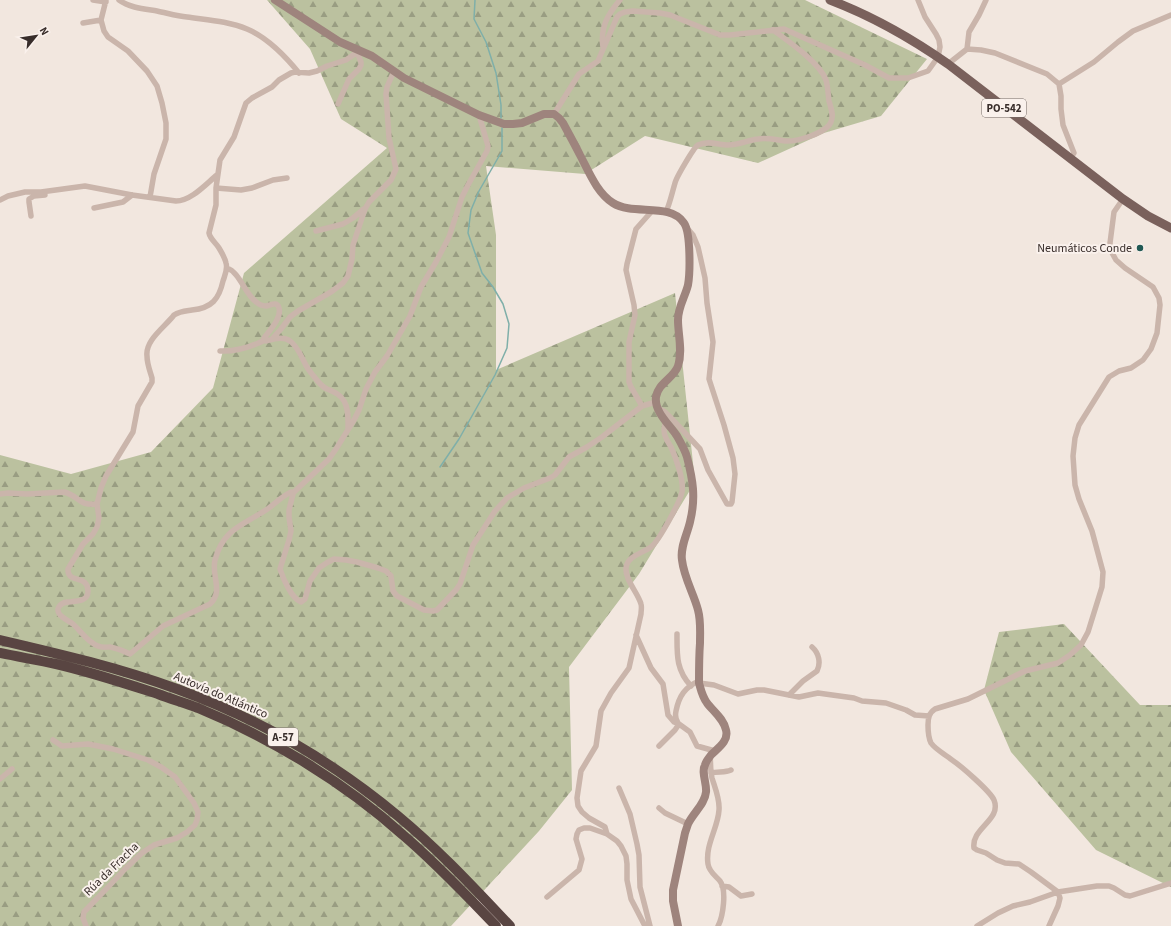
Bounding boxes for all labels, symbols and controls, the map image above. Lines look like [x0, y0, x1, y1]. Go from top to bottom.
north arrow [16, 16, 56, 56]
text: N [36, 24, 53, 38]
road number: PO-542 [982, 99, 1026, 117]
place label: Neumáticos Conde [1037, 240, 1132, 257]
marker: Neumáticos Conde [1135, 243, 1145, 253]
street label: Autovía do Atlántico [171, 668, 270, 723]
road number: A-57 [268, 728, 298, 746]
street label: Rúa da Fracha [80, 839, 143, 900]

